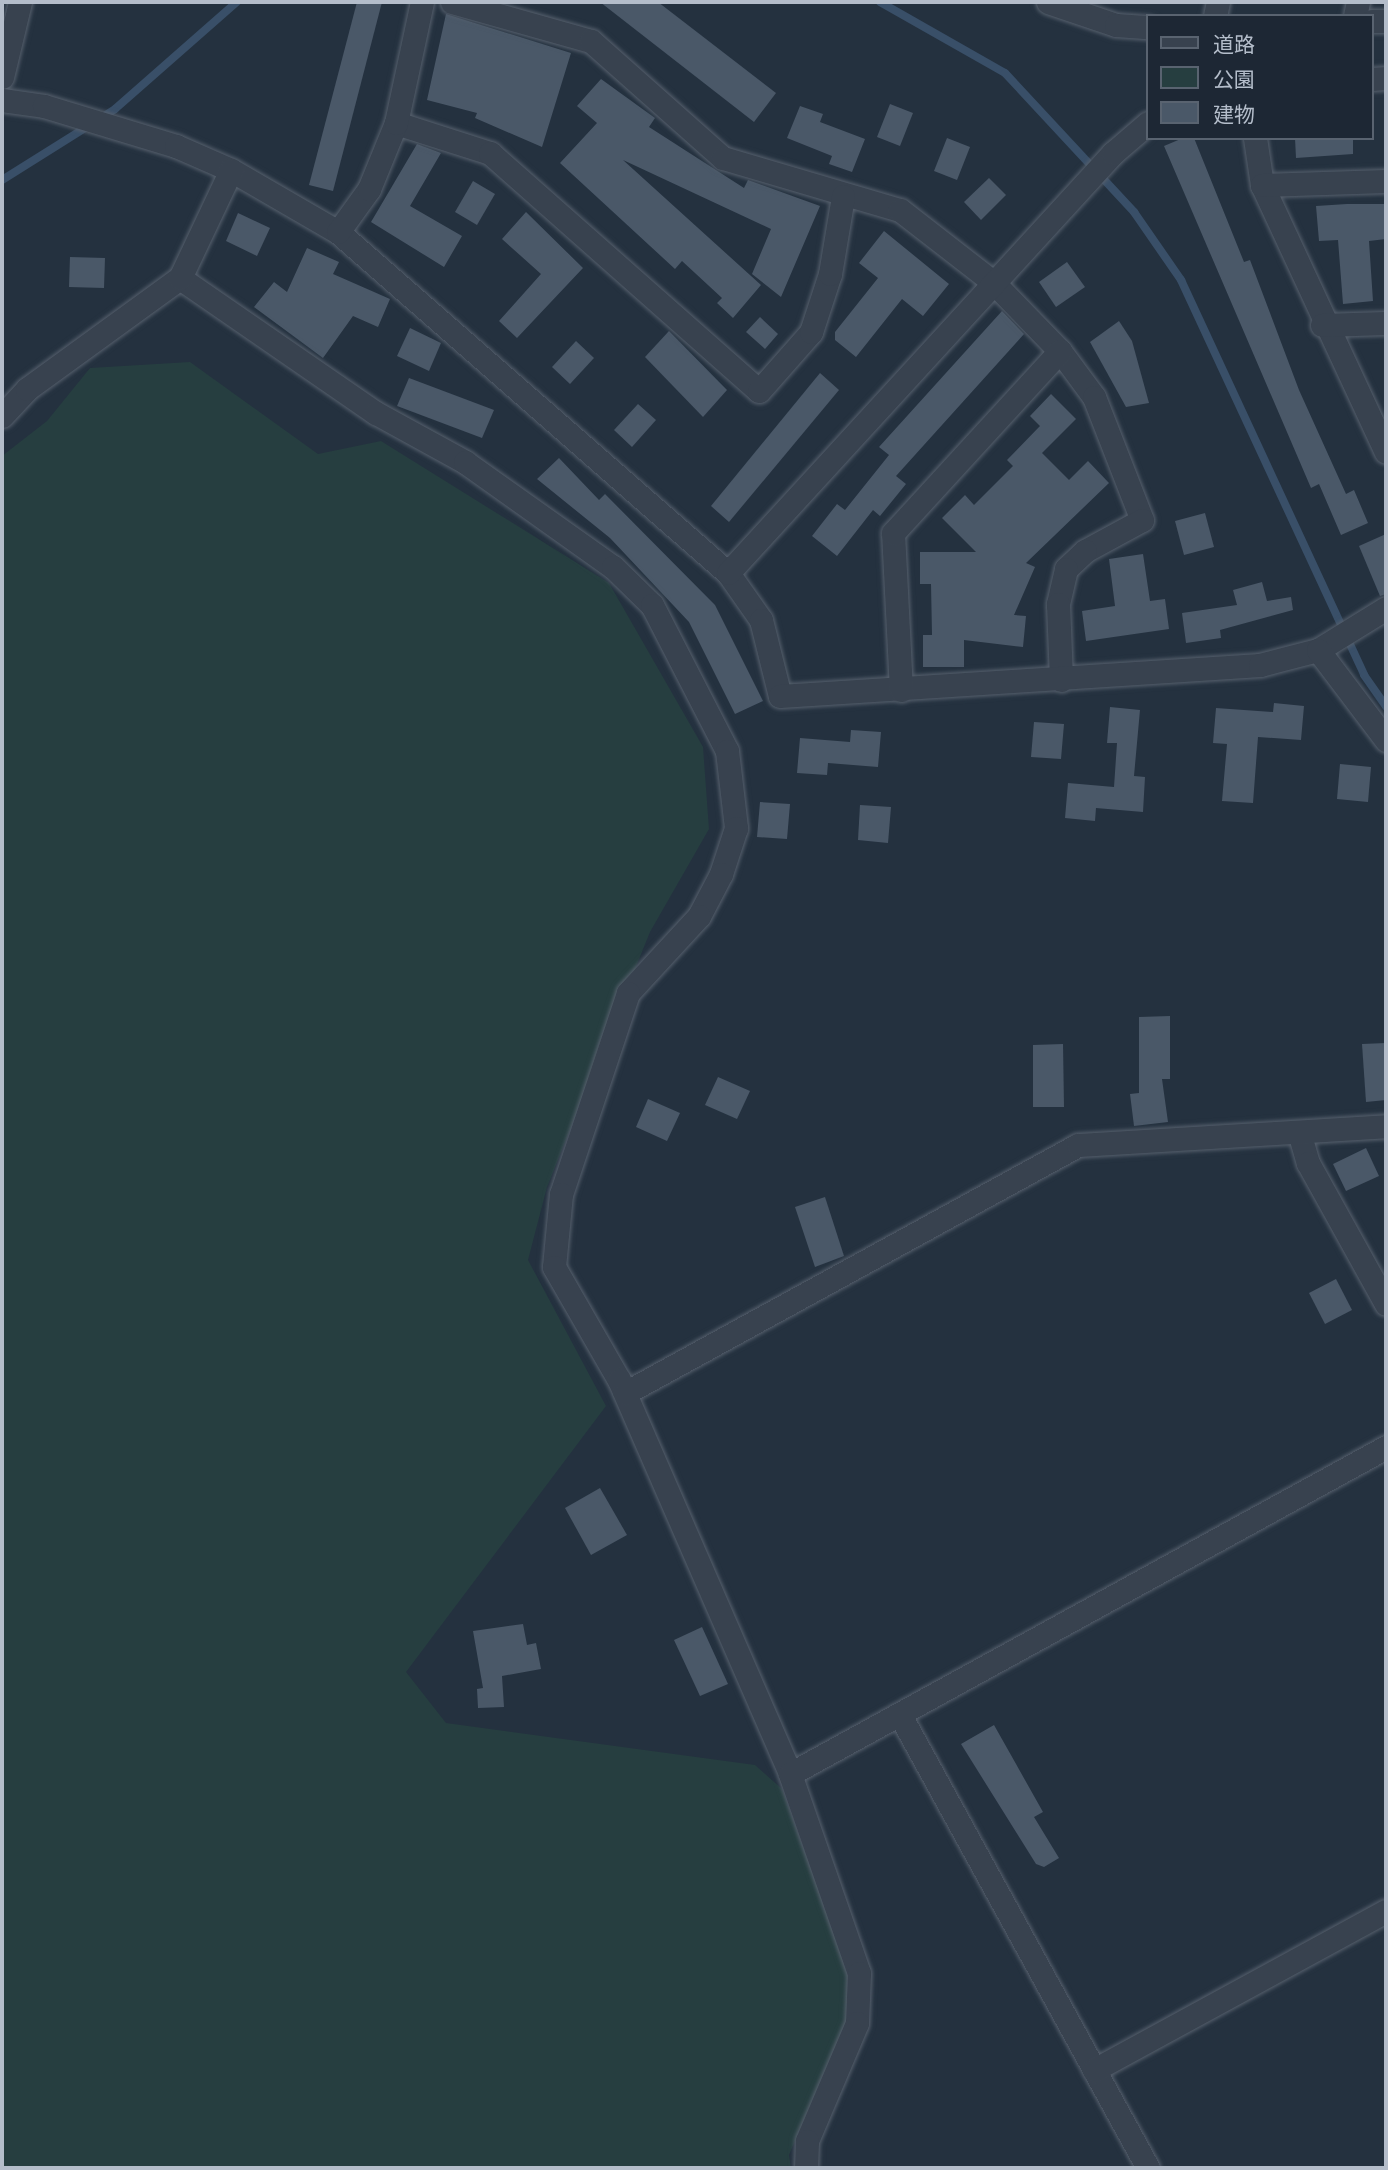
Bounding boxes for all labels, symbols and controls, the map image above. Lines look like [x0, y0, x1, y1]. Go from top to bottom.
legend [1146, 14, 1374, 140]
text: 道路 [1213, 30, 1255, 58]
text: 公園 [1213, 65, 1255, 93]
text: 建物 [1213, 100, 1255, 128]

